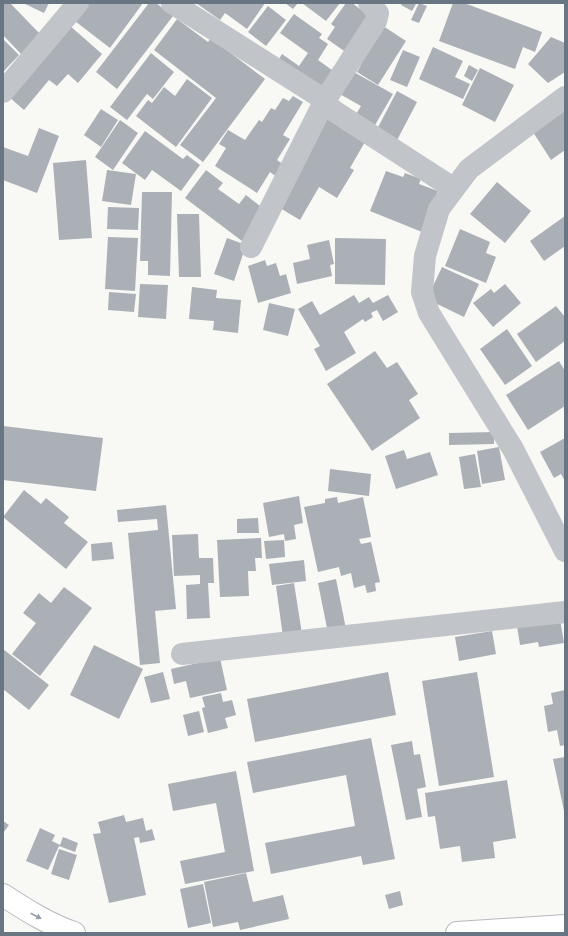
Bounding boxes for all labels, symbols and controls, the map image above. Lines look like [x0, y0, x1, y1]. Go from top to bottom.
one-way arrow [30, 913, 41, 919]

